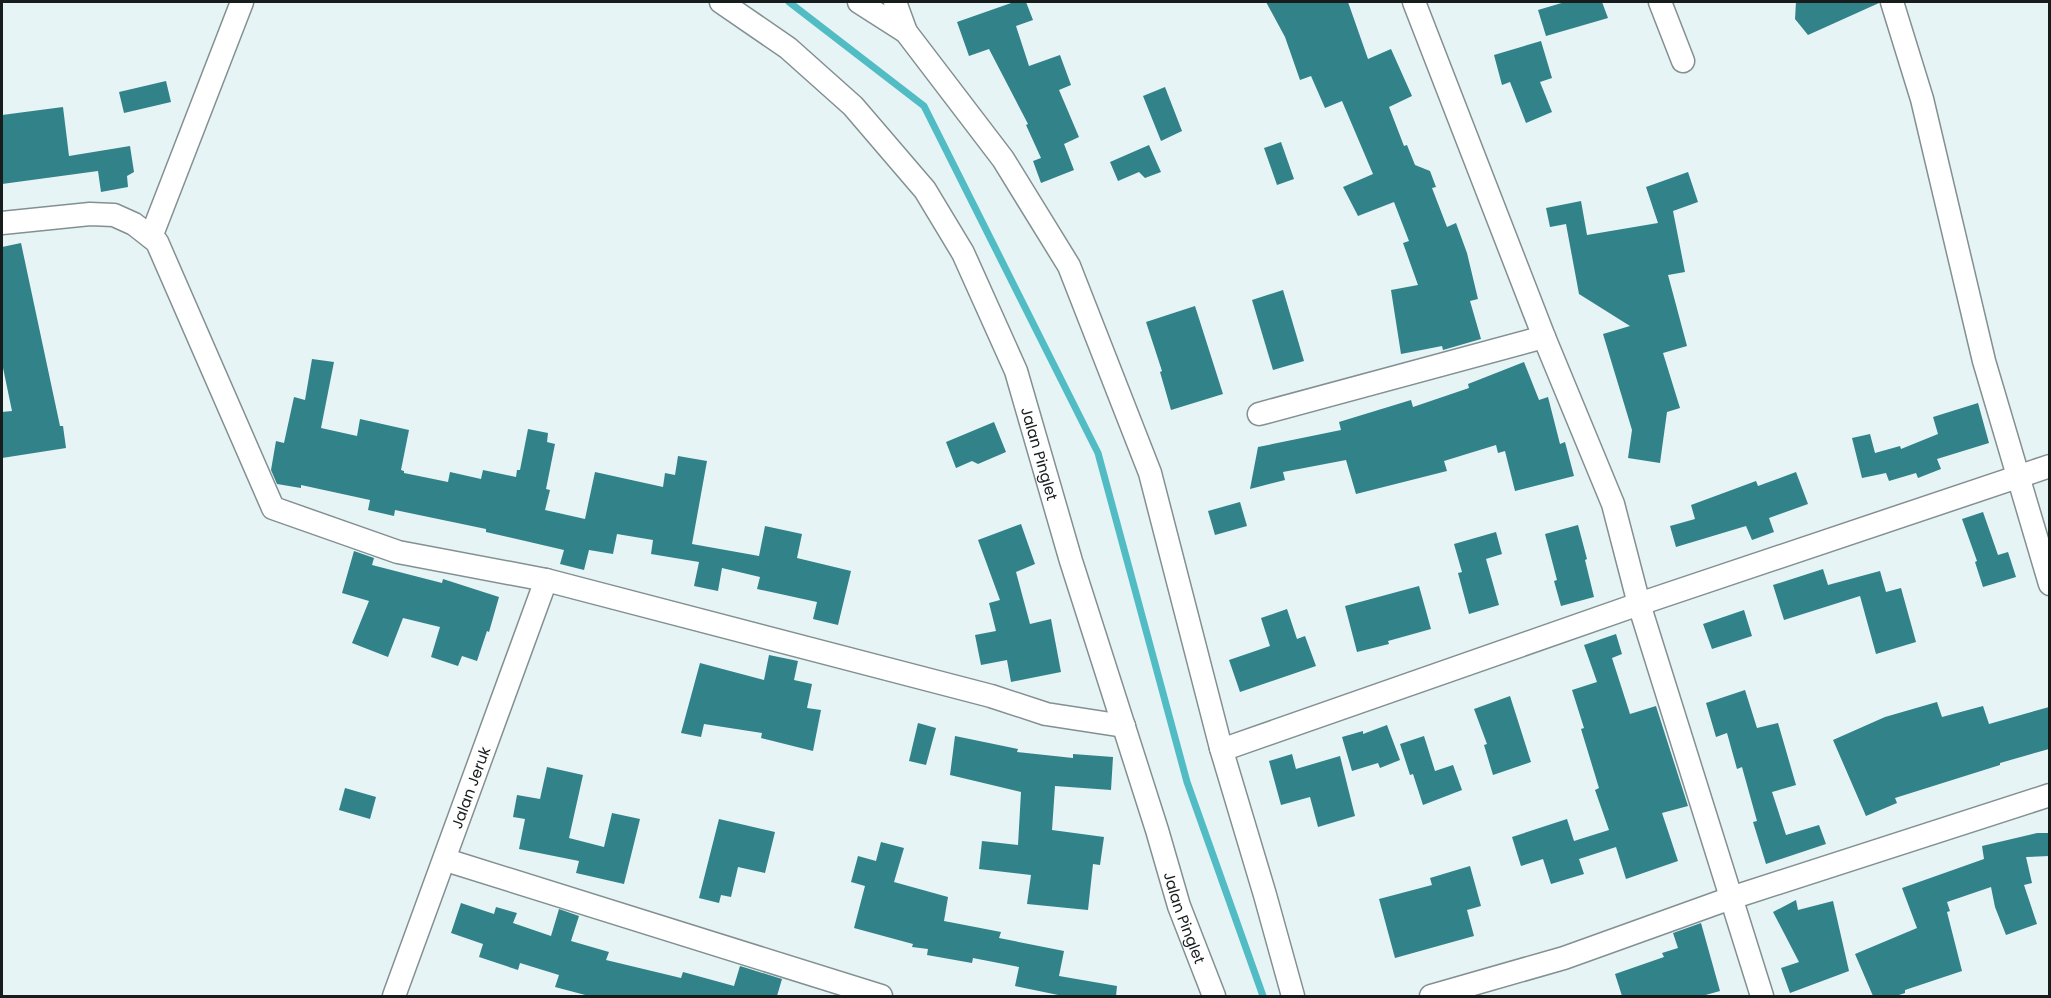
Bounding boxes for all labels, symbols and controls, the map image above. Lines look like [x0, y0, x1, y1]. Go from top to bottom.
street label: Jalan Pinglet [1016, 405, 1063, 503]
street label: Jalan Jeruk [446, 743, 495, 831]
street label: Jalan Pinglet [1159, 869, 1211, 966]

